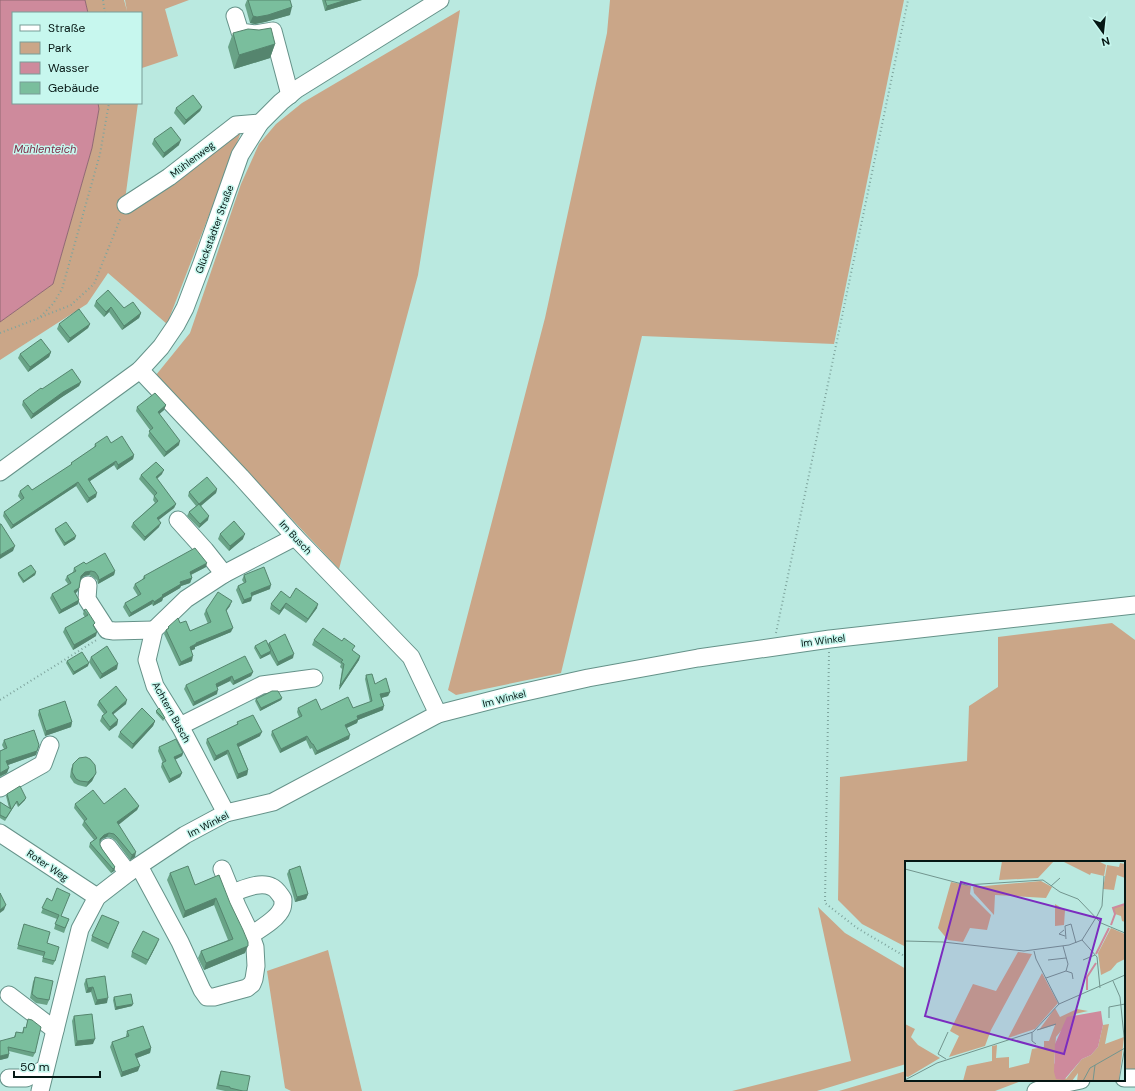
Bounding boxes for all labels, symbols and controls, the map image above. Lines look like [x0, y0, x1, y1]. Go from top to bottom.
legend [12, 12, 142, 104]
north arrow [1083, 12, 1123, 52]
text: Straße [48, 20, 85, 36]
text: N [1100, 34, 1111, 49]
text: Park [48, 40, 72, 56]
text: Wasser [48, 60, 89, 76]
text: Gebäude [48, 80, 99, 96]
street label: Mühlenweg [168, 138, 217, 180]
water label: Mühlenteich [14, 142, 76, 156]
street label: Glückstädter Straße [192, 183, 237, 275]
street label: Im Busch [276, 517, 315, 557]
street label: Im Winkel [800, 631, 846, 650]
street label: Achtern Busch [149, 680, 194, 745]
street label: Im Winkel [481, 687, 527, 710]
street label: Im Winkel [186, 809, 231, 840]
street label: Roter Weg [24, 847, 71, 884]
inset map [905, 861, 1125, 1081]
scale bar [14, 1053, 100, 1079]
text: 50 m [20, 1059, 49, 1075]

